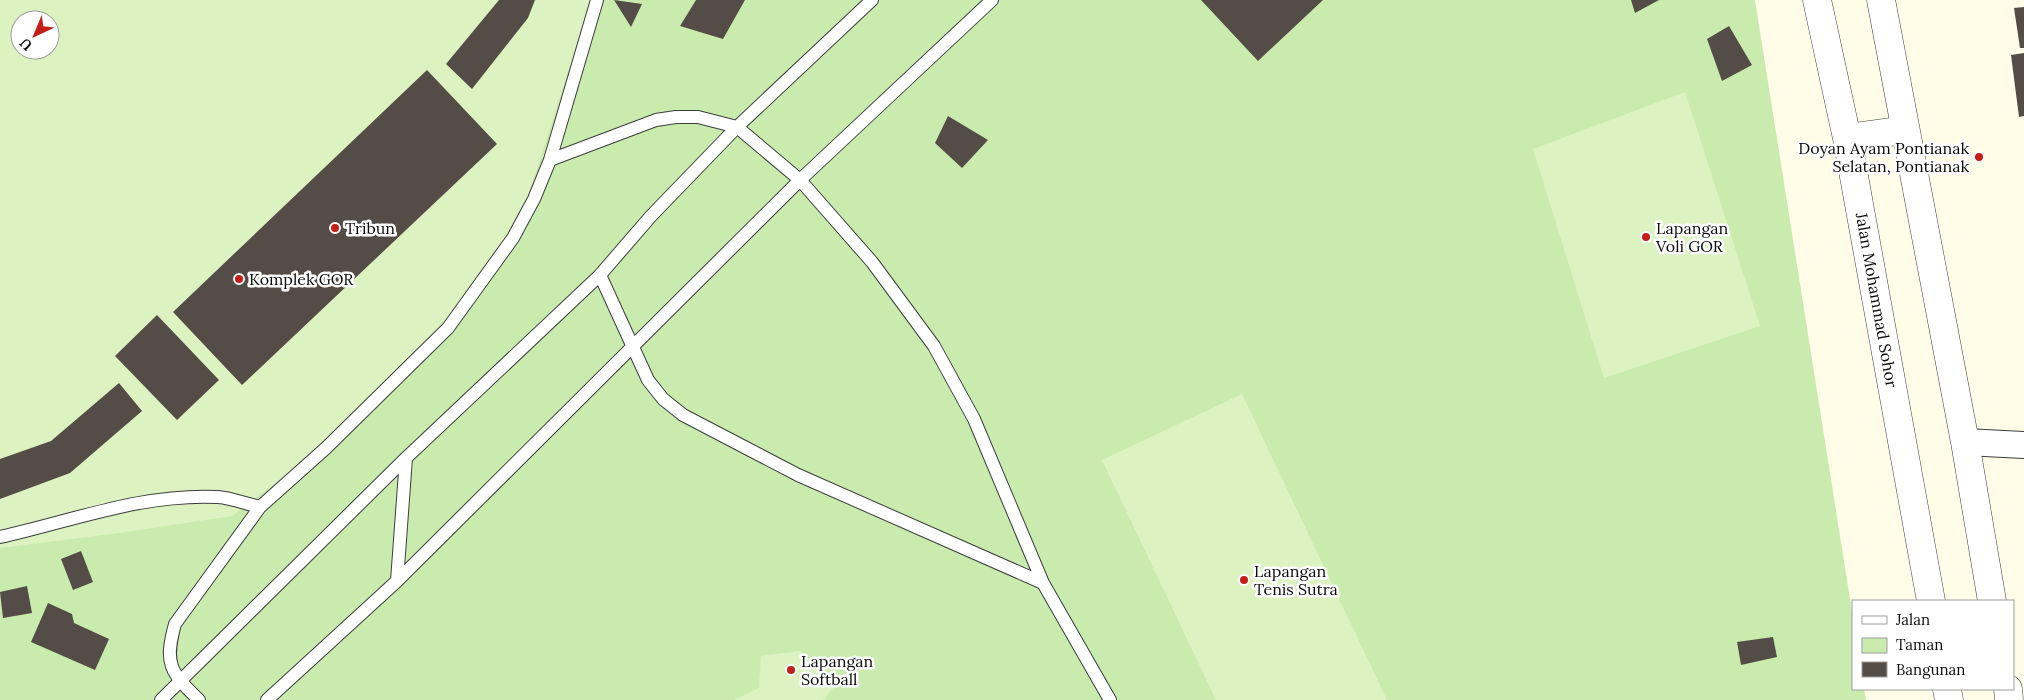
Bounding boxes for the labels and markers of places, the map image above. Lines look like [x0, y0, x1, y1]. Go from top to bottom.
place label: Doyan Ayam Pontianak Selatan, Pontianak [1798, 138, 1969, 176]
marker: Doyan Ayam Pontianak Selatan, Pontianak [1973, 151, 1985, 163]
place label: Tribun [345, 218, 395, 238]
place label: Lapangan Voli GOR [1655, 218, 1728, 256]
marker: Tribun [329, 222, 341, 234]
marker: Lapangan Voli GOR [1640, 231, 1652, 243]
place label: Komplek GOR [249, 269, 354, 289]
marker: Komplek GOR [233, 273, 245, 285]
place label: Lapangan Tenis Sutra [1254, 561, 1338, 599]
marker: Lapangan Tenis Sutra [1238, 574, 1250, 586]
place label: Lapangan Softball [801, 651, 873, 689]
marker: Lapangan Softball [785, 664, 797, 676]

